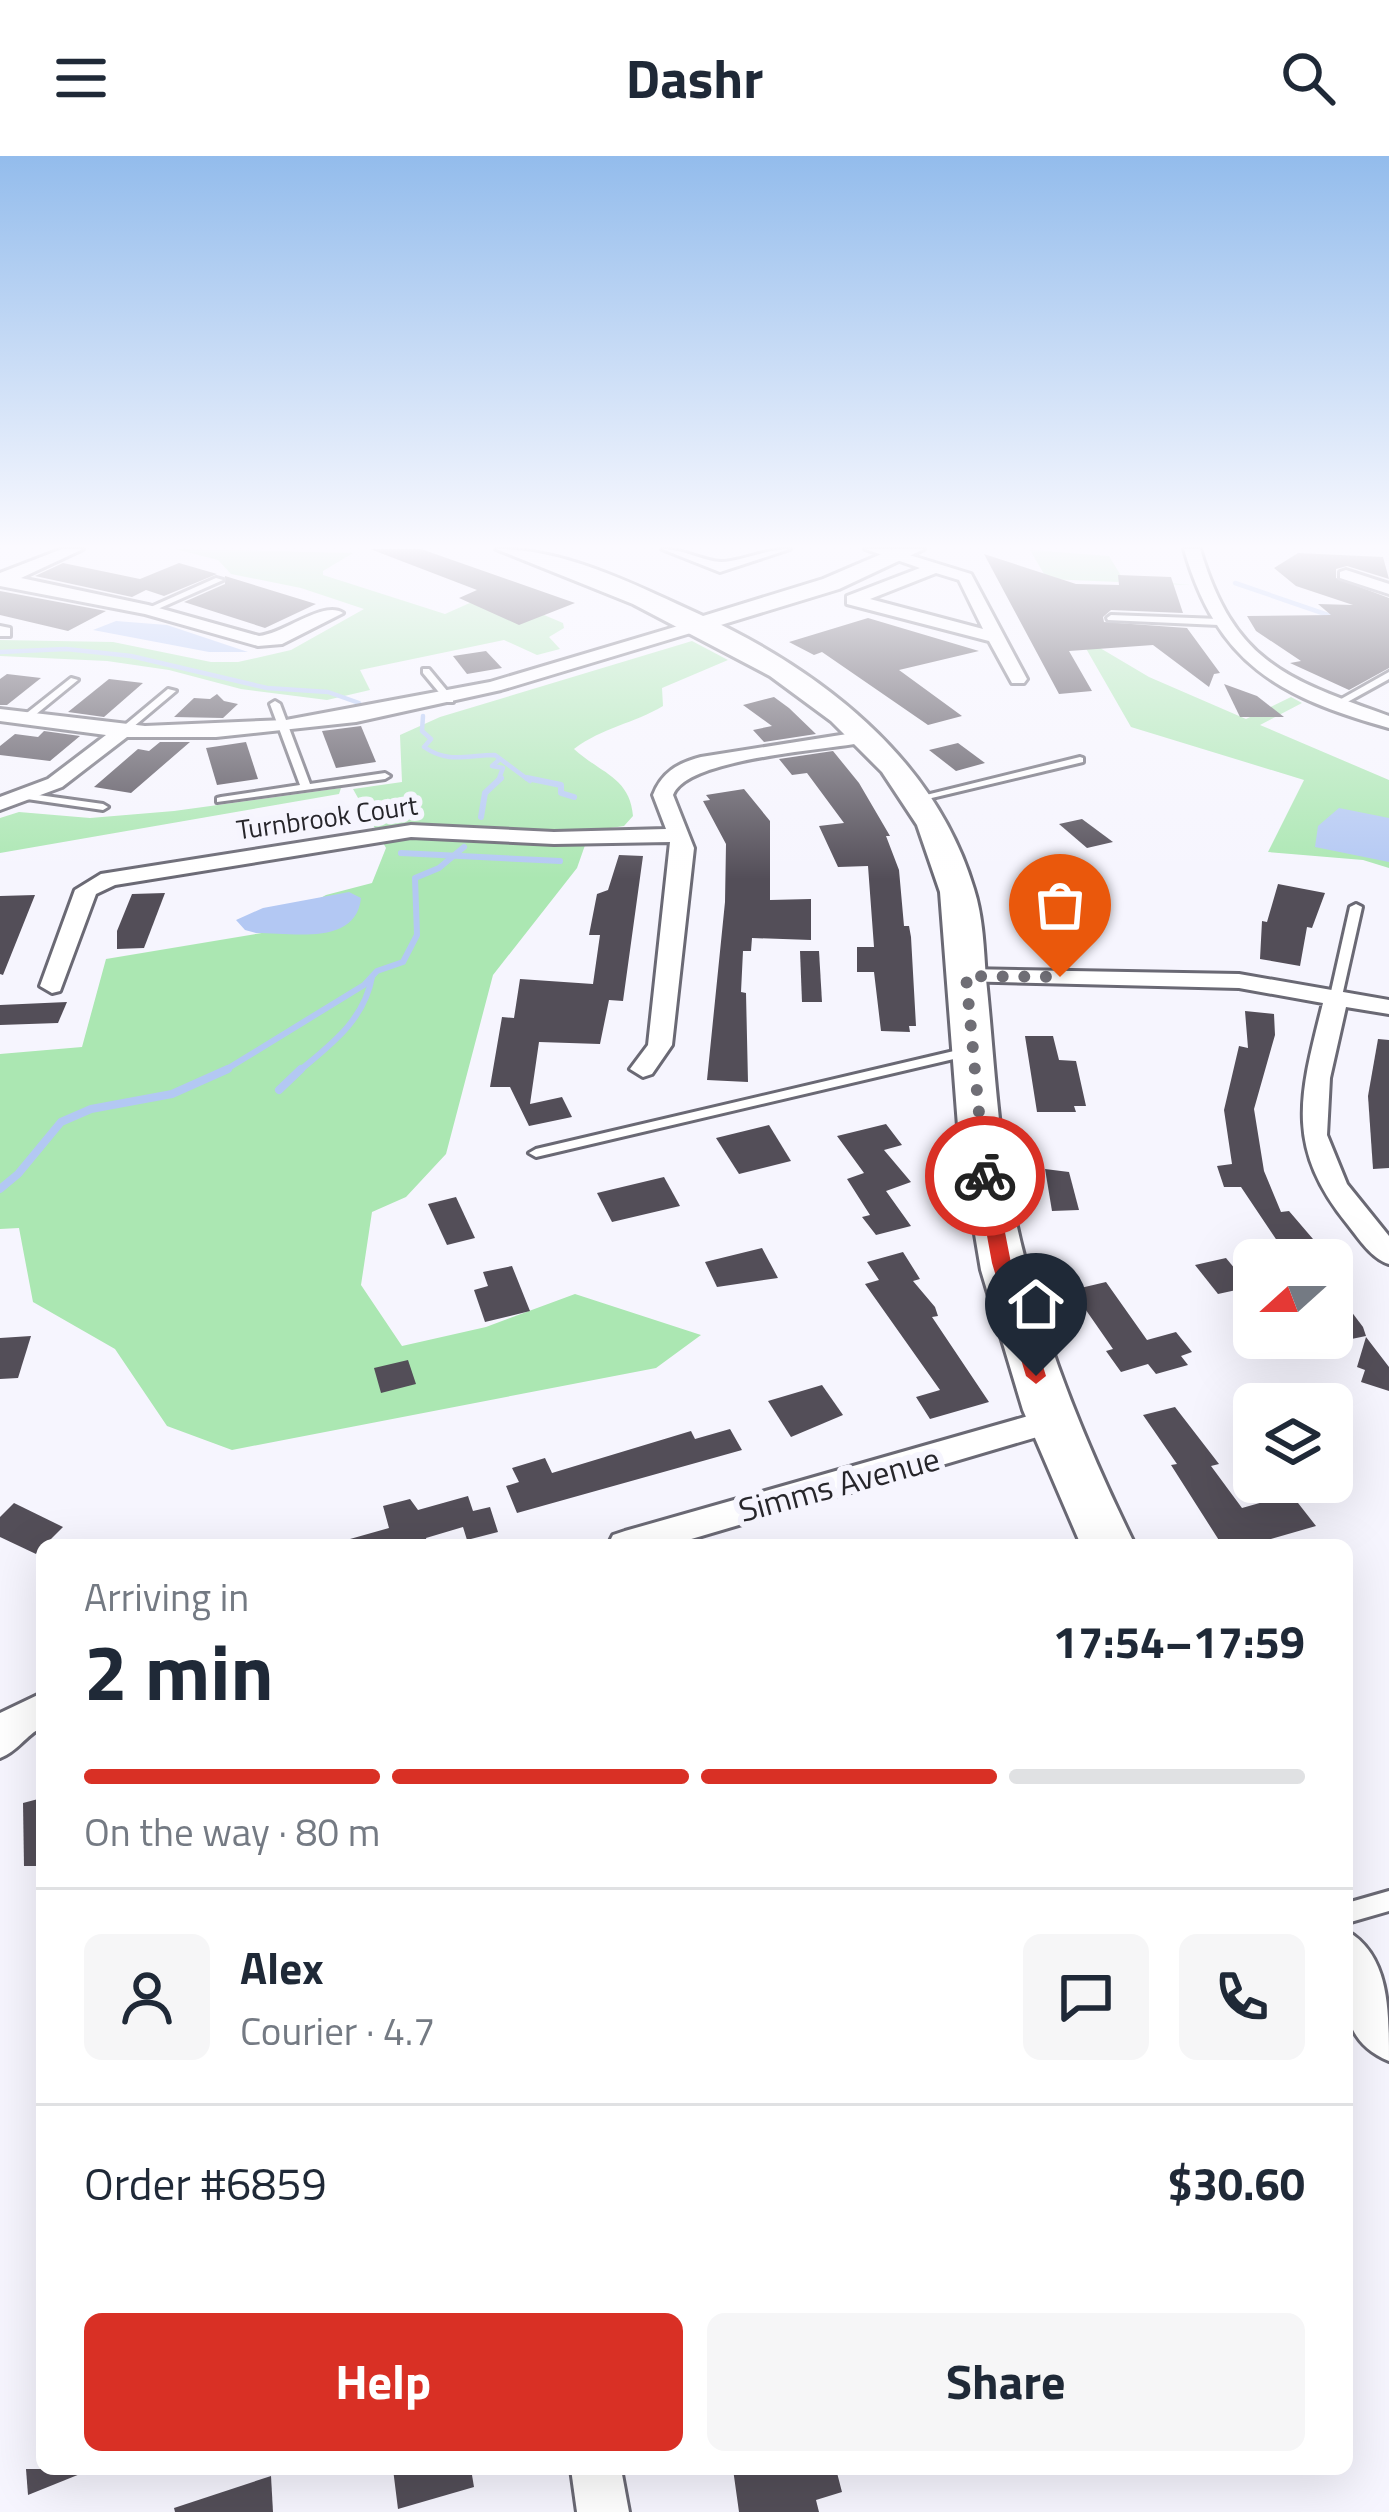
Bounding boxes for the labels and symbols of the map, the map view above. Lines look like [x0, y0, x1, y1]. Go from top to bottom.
street label: Turnbrook Court [234, 783, 421, 850]
pin [1009, 854, 1111, 977]
courier [925, 1116, 1045, 1236]
north arrow [1233, 1239, 1353, 1359]
pin [985, 1253, 1087, 1376]
street label: Simms Avenue [733, 1433, 945, 1535]

